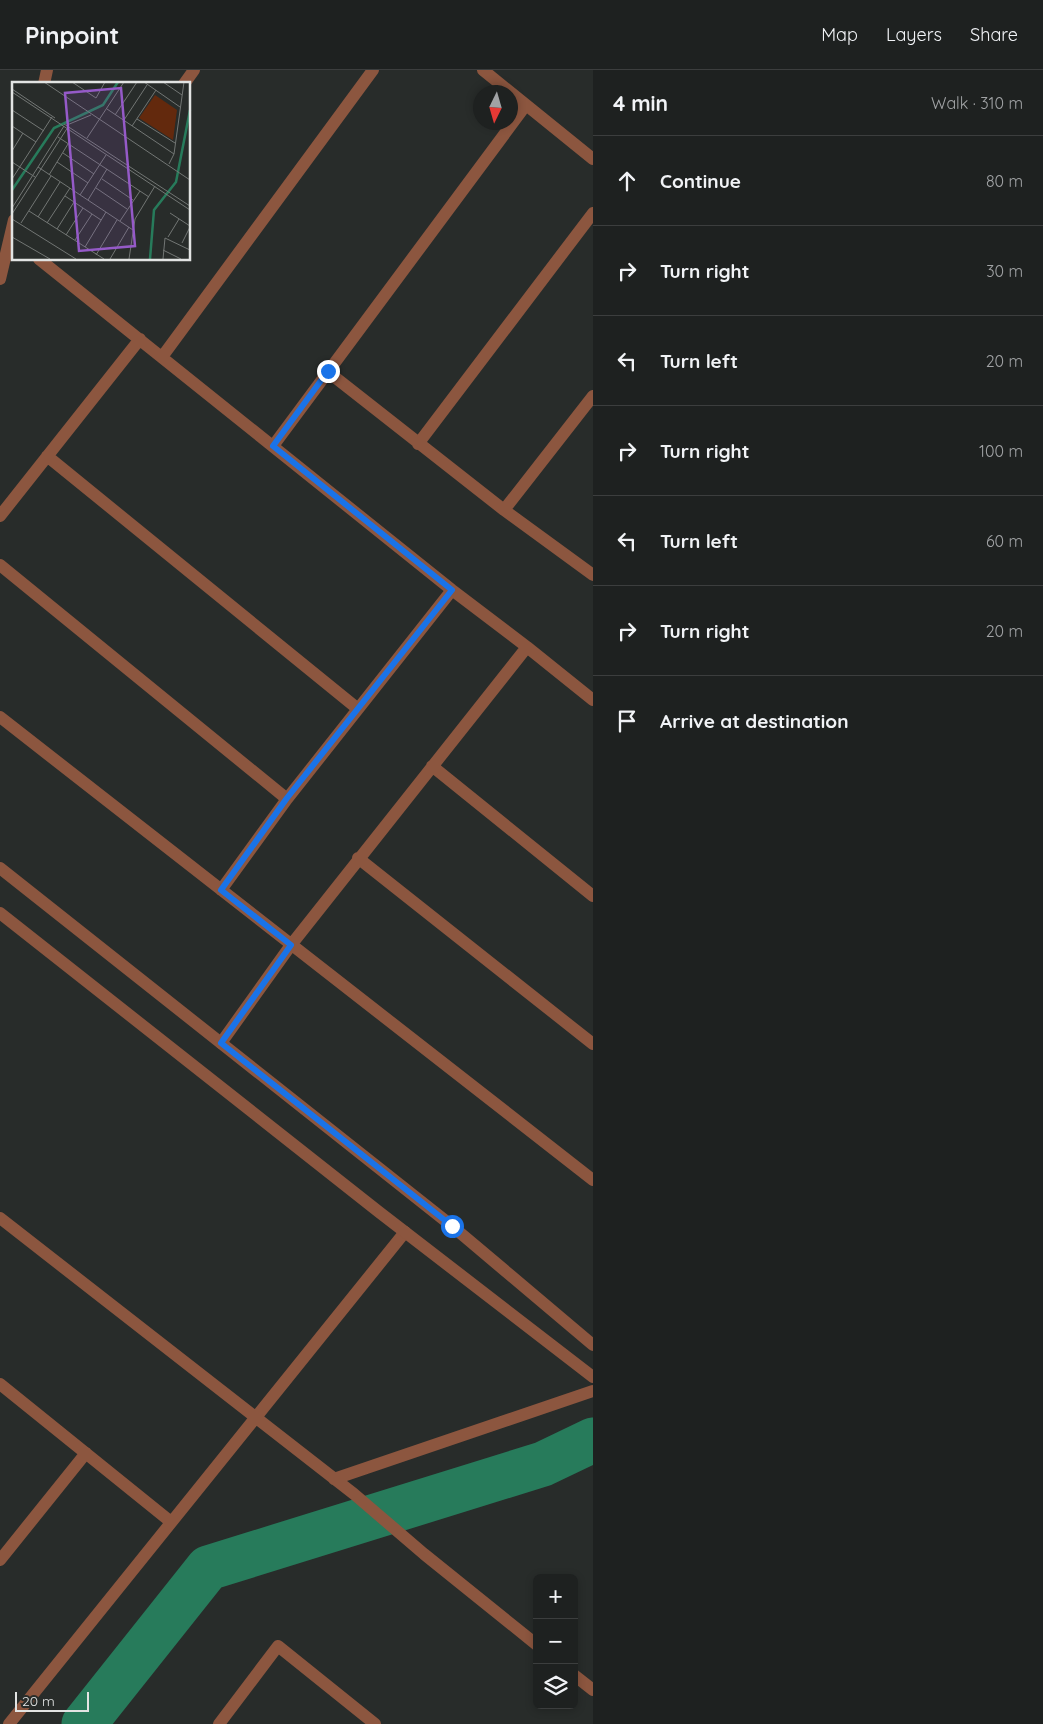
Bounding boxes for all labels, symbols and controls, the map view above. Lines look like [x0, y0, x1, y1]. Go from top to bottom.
text: Pinpoint [25, 20, 119, 50]
text: Map [821, 23, 858, 46]
text: Layers [886, 23, 942, 46]
text: Share [970, 23, 1018, 46]
inset map [12, 82, 190, 260]
north arrow [473, 85, 518, 130]
text: 4 min [613, 90, 668, 116]
text: Walk · 310 m [931, 93, 1023, 113]
icon: ahead [613, 167, 641, 195]
text: Continue [660, 169, 741, 193]
text: 80 m [986, 171, 1023, 191]
icon: right [613, 257, 641, 285]
text: Turn right [660, 259, 749, 283]
text: 30 m [986, 261, 1023, 281]
icon: left [613, 347, 641, 375]
text: Turn left [660, 349, 738, 373]
text: 20 m [986, 351, 1023, 371]
route end [317, 360, 340, 383]
icon: right [613, 437, 641, 465]
text: Turn right [660, 439, 749, 463]
text: 100 m [979, 441, 1023, 461]
icon: left [613, 527, 641, 555]
text: Turn left [660, 529, 738, 553]
text: 60 m [986, 531, 1023, 551]
icon: right [613, 617, 641, 645]
text: Turn right [660, 619, 749, 643]
text: 20 m [986, 621, 1023, 641]
icon: arrive [613, 707, 641, 735]
text: Arrive at destination [660, 709, 849, 733]
route start [441, 1215, 464, 1238]
map controls [533, 1574, 578, 1709]
button: + [533, 1574, 578, 1619]
button: − [533, 1619, 578, 1664]
button: layers [533, 1664, 578, 1709]
scale bar [15, 1689, 89, 1712]
text: 20 m [22, 1692, 55, 1710]

